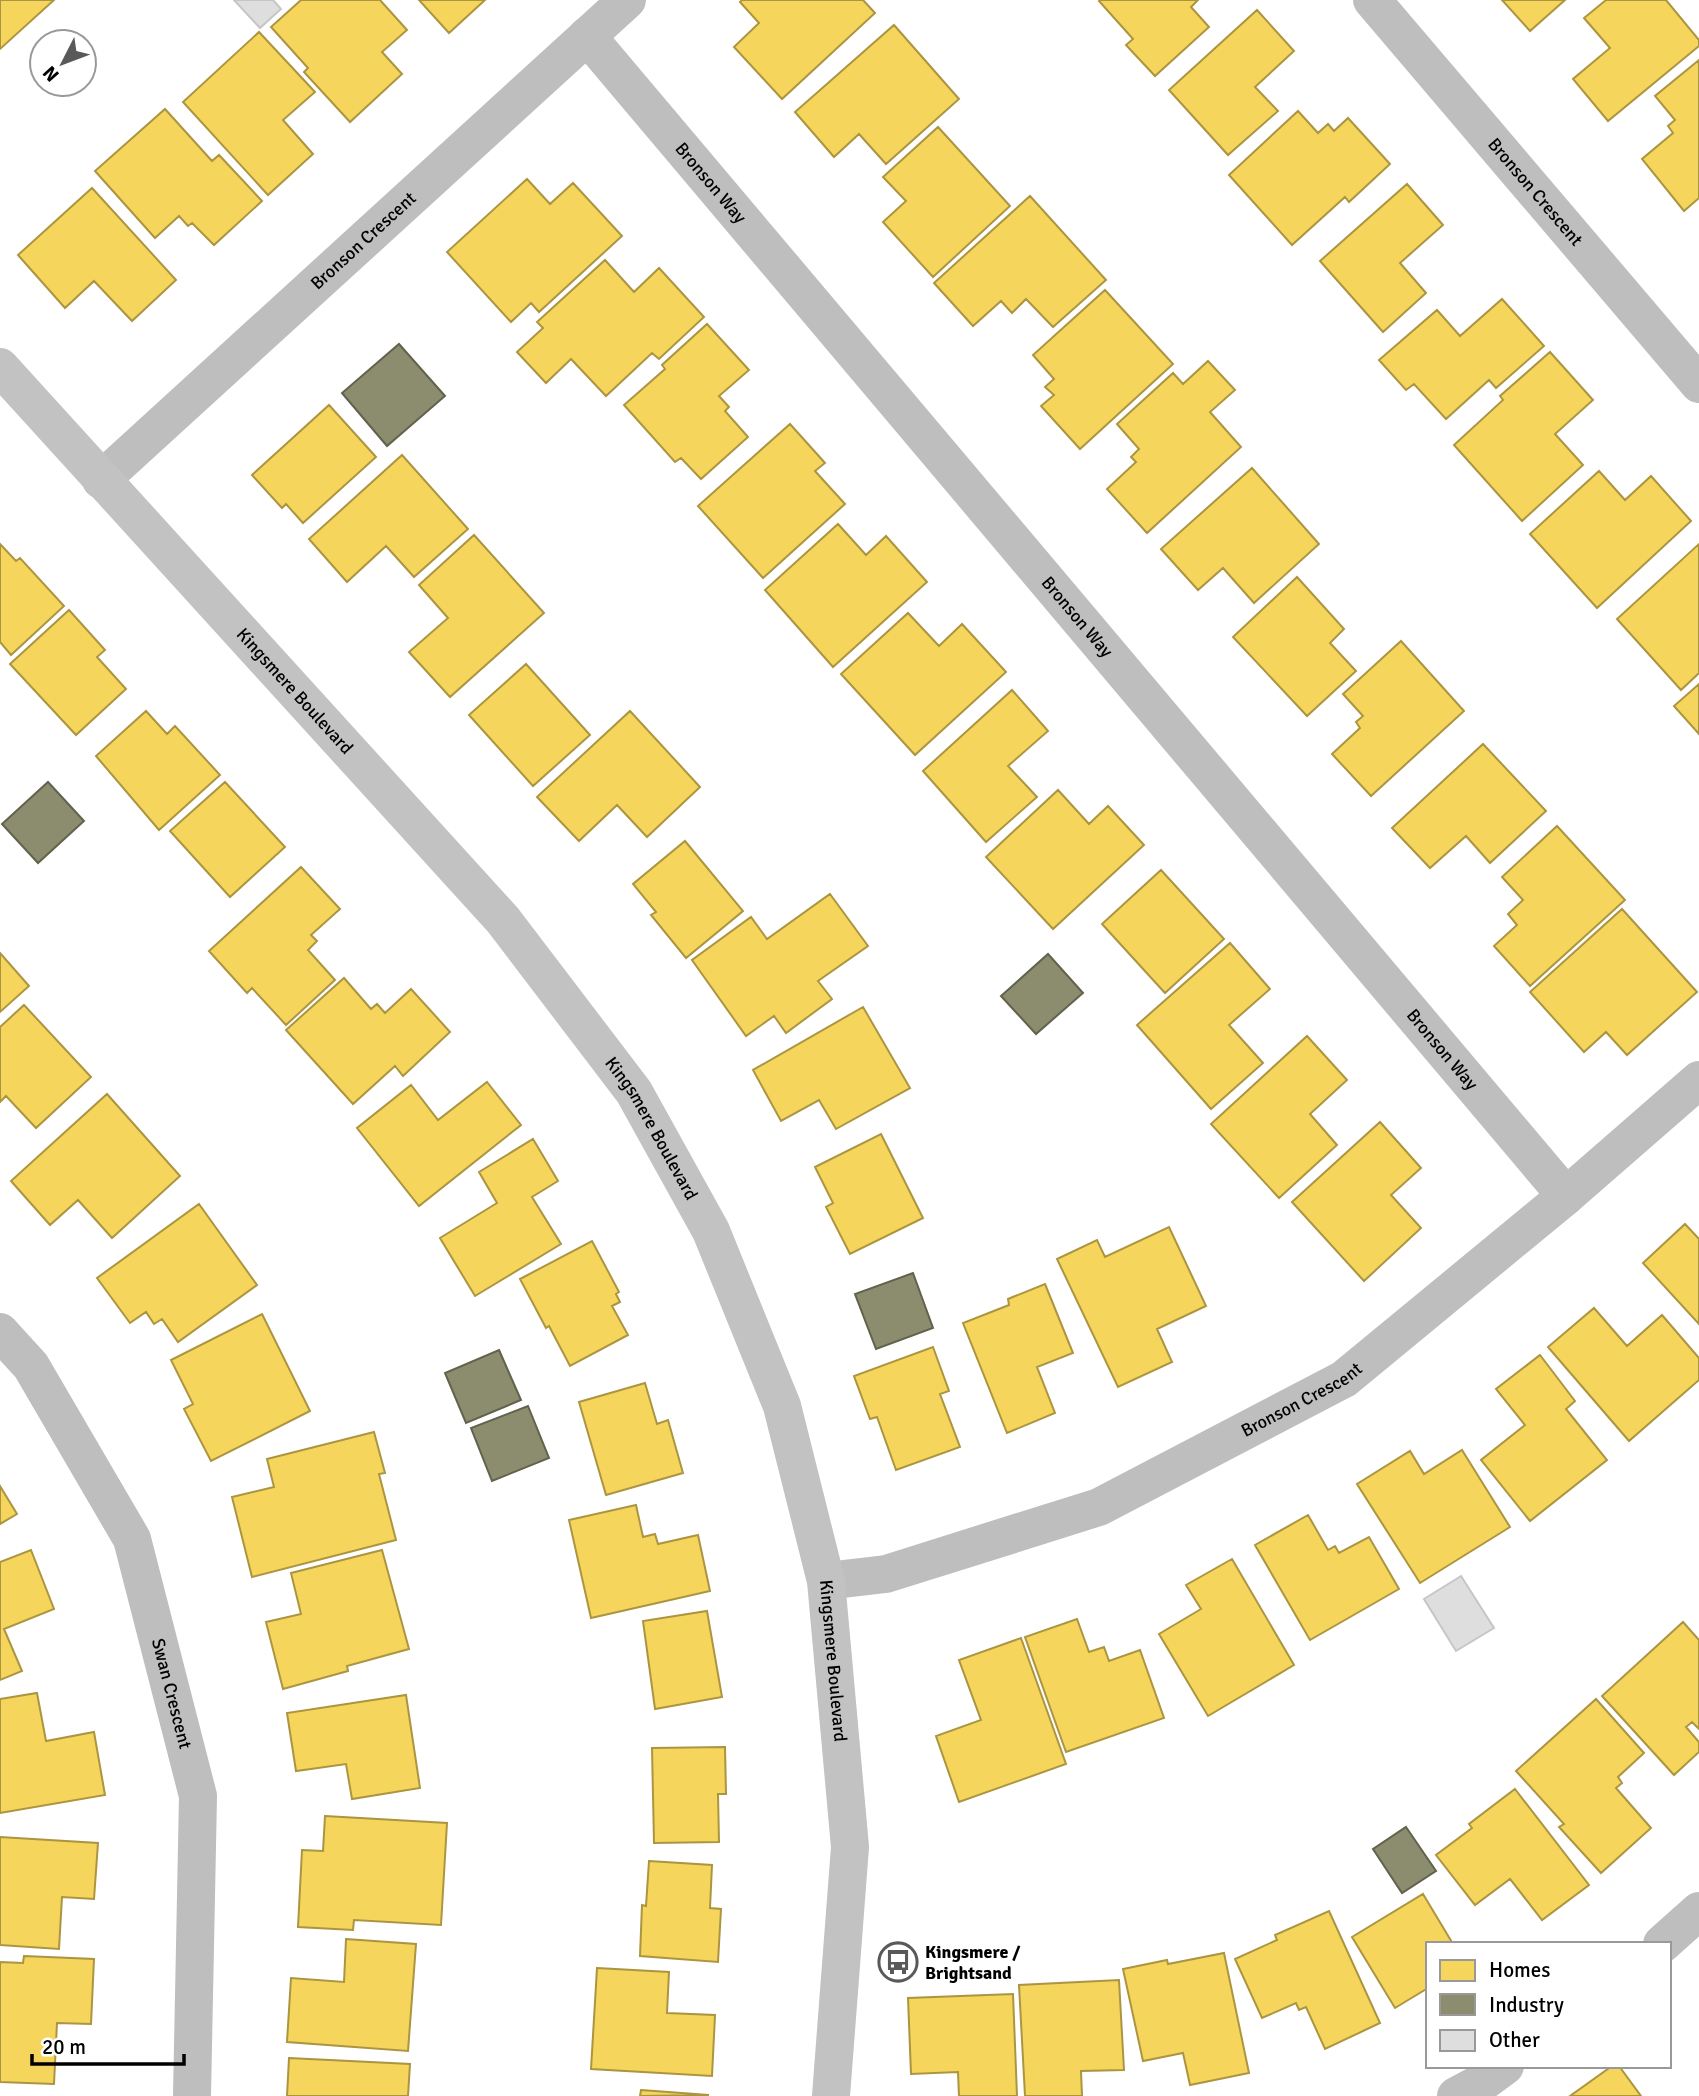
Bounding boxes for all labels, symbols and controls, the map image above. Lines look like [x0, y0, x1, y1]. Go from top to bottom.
north arrow [28, 28, 98, 98]
text: N [38, 61, 64, 87]
street label: Bronson Crescent [1483, 133, 1587, 250]
street label: Bronson Way [670, 138, 752, 228]
street label: Bronson Crescent [306, 187, 420, 294]
street label: Bronson Way [1037, 572, 1118, 662]
street label: Kingsmere Boulevard [232, 623, 358, 759]
street label: Bronson Way [1402, 1004, 1483, 1095]
street label: Kingsmere Boulevard [600, 1053, 703, 1204]
street label: Bronson Crescent [1237, 1358, 1367, 1442]
street label: Kingsmere Boulevard [815, 1579, 851, 1743]
street label: Swan Crescent [147, 1636, 196, 1751]
bus stop icon: Kingsmere / Brightsand [877, 1941, 919, 1983]
place label: Kingsmere / Brightsand [925, 1941, 1021, 1984]
legend [1426, 1942, 1671, 2068]
text: Homes [1489, 1957, 1551, 1983]
text: Industry [1489, 1992, 1564, 2018]
scale bar [32, 2022, 184, 2066]
text: Other [1489, 2027, 1540, 2053]
text: 20 m [42, 2034, 86, 2060]

